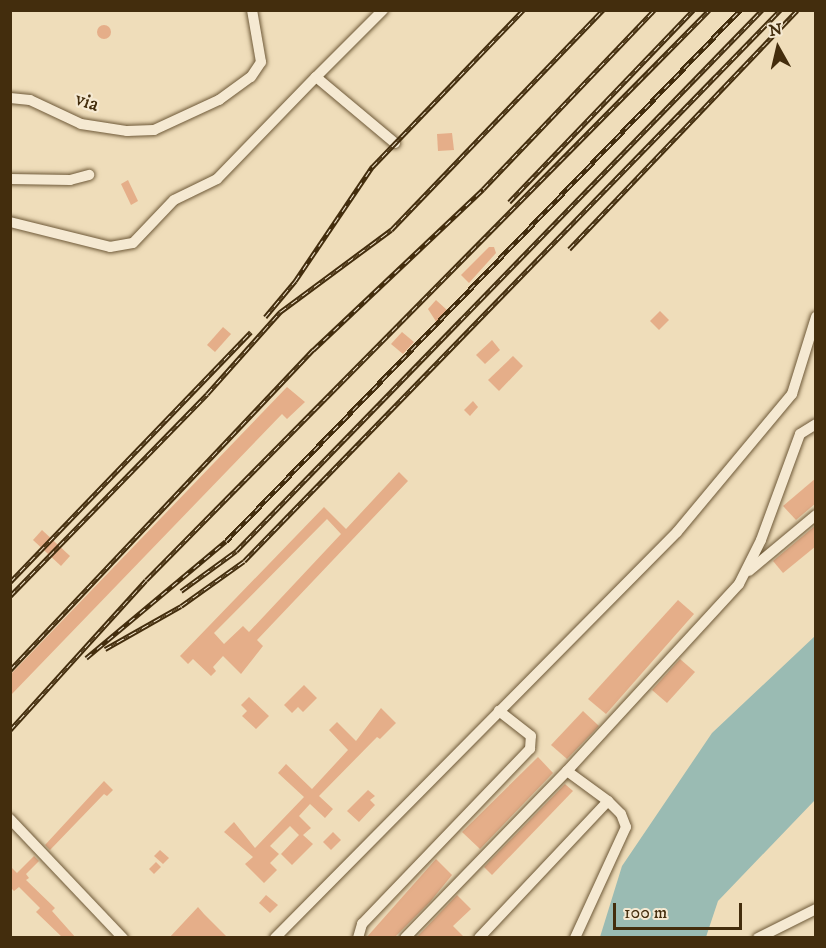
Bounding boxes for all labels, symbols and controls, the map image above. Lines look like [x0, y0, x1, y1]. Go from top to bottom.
north arrow [748, 18, 808, 78]
text: N [768, 19, 783, 41]
street label: via [72, 86, 102, 118]
scale bar [616, 891, 745, 929]
text: 100 m [624, 902, 667, 924]

